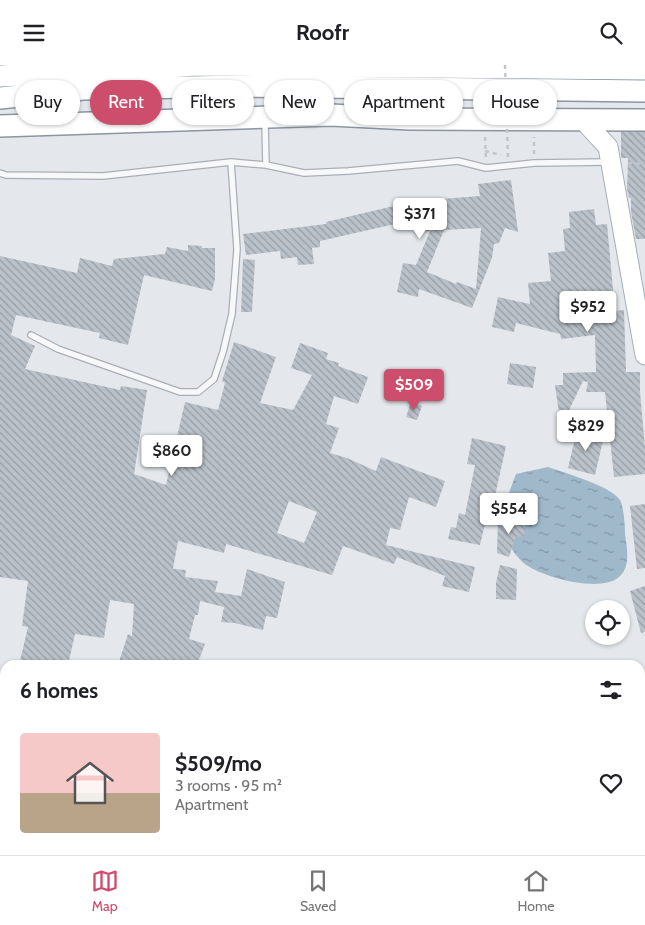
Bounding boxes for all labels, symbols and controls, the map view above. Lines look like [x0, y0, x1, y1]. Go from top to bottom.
icon: menu [20, 19, 48, 47]
text: Roofr [296, 19, 349, 46]
icon: search [597, 19, 625, 47]
chip: Buy [15, 80, 80, 125]
chip: Rent [90, 80, 162, 125]
chip: Filters [172, 80, 254, 125]
chip: New [264, 80, 334, 125]
chip: Apartment [344, 80, 463, 125]
chip: House [473, 80, 557, 125]
pin: $371 [390, 197, 450, 240]
text: $371 [404, 204, 436, 223]
pin: $952 [558, 291, 618, 333]
text: $952 [570, 297, 606, 316]
pin: $509 [384, 369, 444, 411]
text: $509 [395, 375, 433, 394]
pin: $829 [556, 409, 616, 452]
text: $829 [568, 416, 604, 435]
pin: $860 [142, 435, 202, 477]
text: $860 [152, 441, 192, 460]
pin: $554 [479, 493, 539, 535]
text: $554 [491, 499, 527, 518]
map controls [585, 600, 630, 645]
button: locate [585, 600, 630, 645]
icon: filters [597, 676, 625, 704]
text: 6 homes [20, 678, 98, 703]
text: $509/mo [175, 751, 262, 776]
icon: home [60, 753, 120, 813]
icon: heart [597, 769, 625, 797]
text: 3 rooms · 95 m² [175, 776, 282, 795]
text: Apartment [175, 795, 248, 814]
tab: Map [91, 867, 119, 915]
tab: Saved [300, 867, 336, 915]
tab: Home [518, 867, 554, 915]

